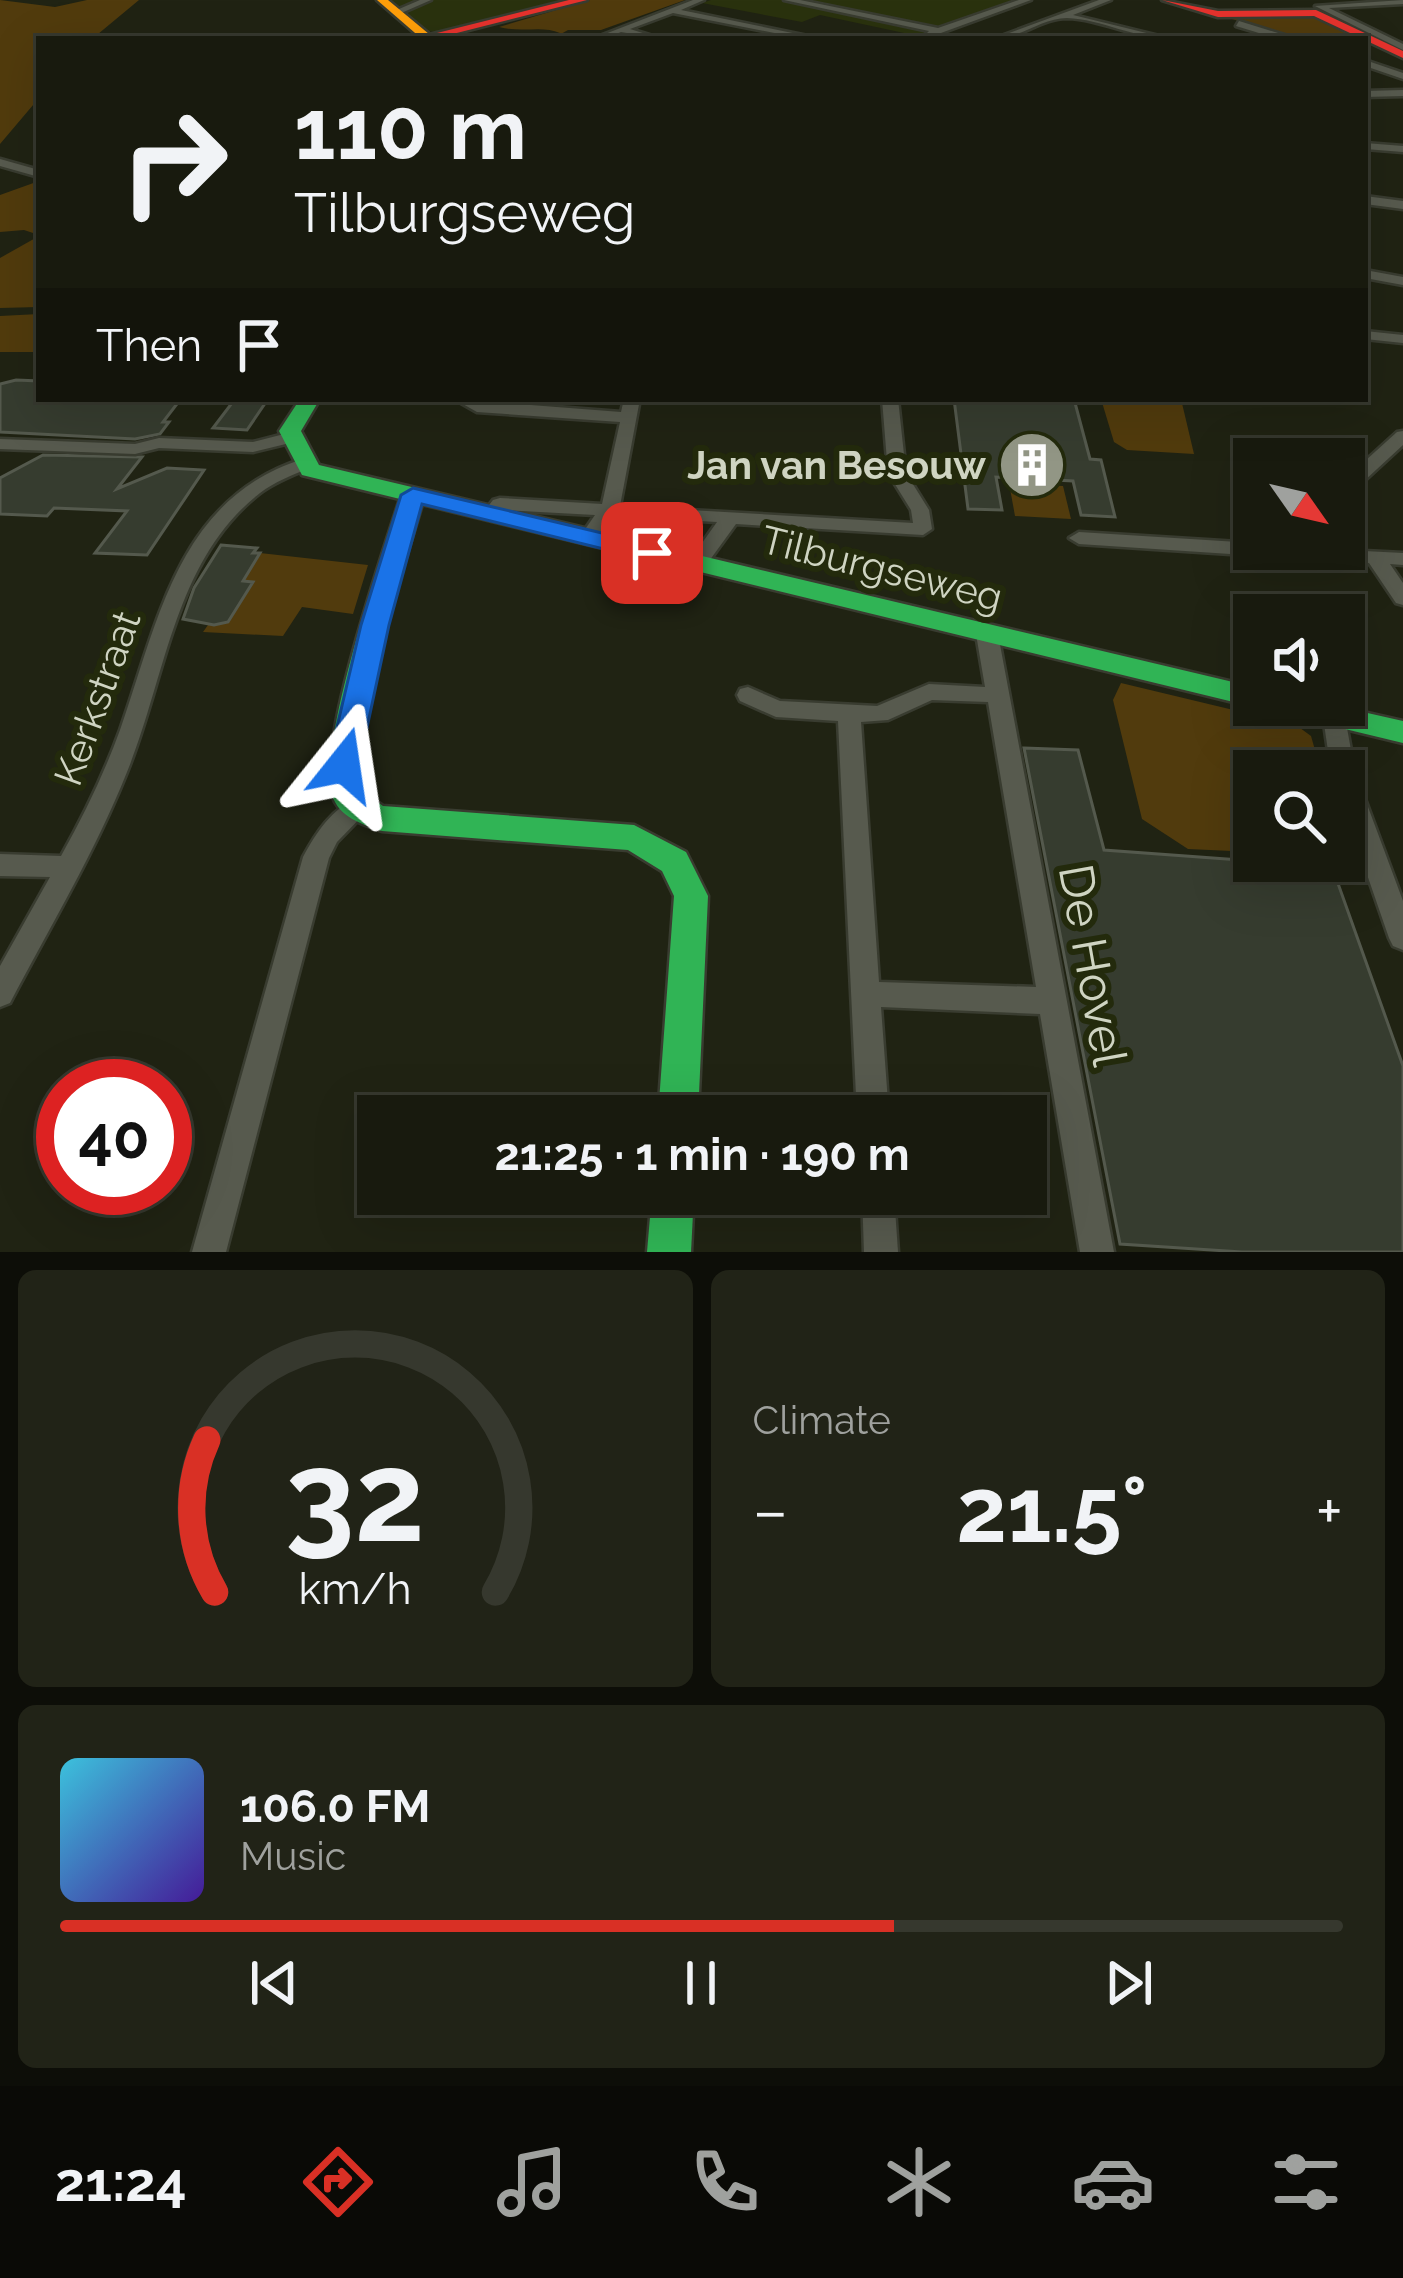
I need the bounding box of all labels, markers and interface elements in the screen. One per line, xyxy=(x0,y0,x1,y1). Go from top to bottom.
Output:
text: 110 m xyxy=(294,80,527,179)
icon: right xyxy=(96,84,252,240)
text: Tilburgseweg xyxy=(294,181,635,245)
icon: arrive xyxy=(226,312,292,378)
text: Then xyxy=(96,319,202,372)
building icon: Jan van Besouw xyxy=(997,430,1067,500)
north arrow xyxy=(1233,438,1365,570)
map controls xyxy=(1233,438,1365,882)
place label: Jan van Besouw xyxy=(687,442,986,488)
pin xyxy=(601,502,703,604)
street label: Tilburgseweg xyxy=(757,516,1007,620)
icon: arrive xyxy=(619,520,685,586)
button: sound xyxy=(1233,594,1365,726)
street label: Kerkstraat xyxy=(44,605,150,791)
position arrow xyxy=(281,702,407,828)
button: search xyxy=(1233,750,1365,882)
street label: De Hovel xyxy=(1048,860,1138,1071)
speed limit sign: 40 xyxy=(36,1059,192,1215)
text: 21:25 · 1 min · 190 m xyxy=(494,1128,910,1181)
text: Climate xyxy=(753,1397,891,1443)
text: 32 xyxy=(285,1424,425,1570)
text: 21.5° xyxy=(956,1457,1147,1563)
text: − xyxy=(753,1472,788,1549)
text: + xyxy=(1316,1472,1343,1549)
text: km/h xyxy=(299,1563,412,1613)
text: 106.0 FM xyxy=(240,1780,431,1833)
text: Music xyxy=(240,1833,346,1879)
icon: previous xyxy=(241,1950,307,2016)
icon: pause xyxy=(668,1950,734,2016)
icon: next xyxy=(1096,1950,1162,2016)
icon: directions xyxy=(296,2140,380,2224)
icon: music xyxy=(490,2140,574,2224)
icon: phone xyxy=(683,2140,767,2224)
icon: climate xyxy=(877,2140,961,2224)
icon: car xyxy=(1071,2140,1155,2224)
icon: filters xyxy=(1264,2140,1348,2224)
text: 21:24 xyxy=(55,2150,187,2214)

